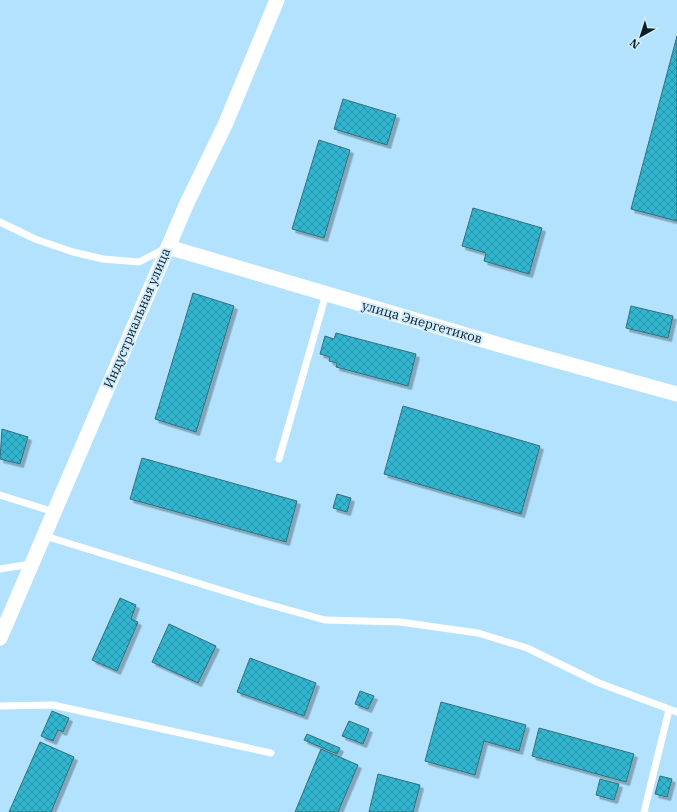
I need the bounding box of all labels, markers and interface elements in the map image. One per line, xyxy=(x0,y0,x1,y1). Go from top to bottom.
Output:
north arrow xyxy=(621,16,661,56)
text: N xyxy=(627,35,642,52)
street label: Индустриальная улица xyxy=(100,245,174,391)
street label: улица Энергетиков xyxy=(360,297,484,347)

